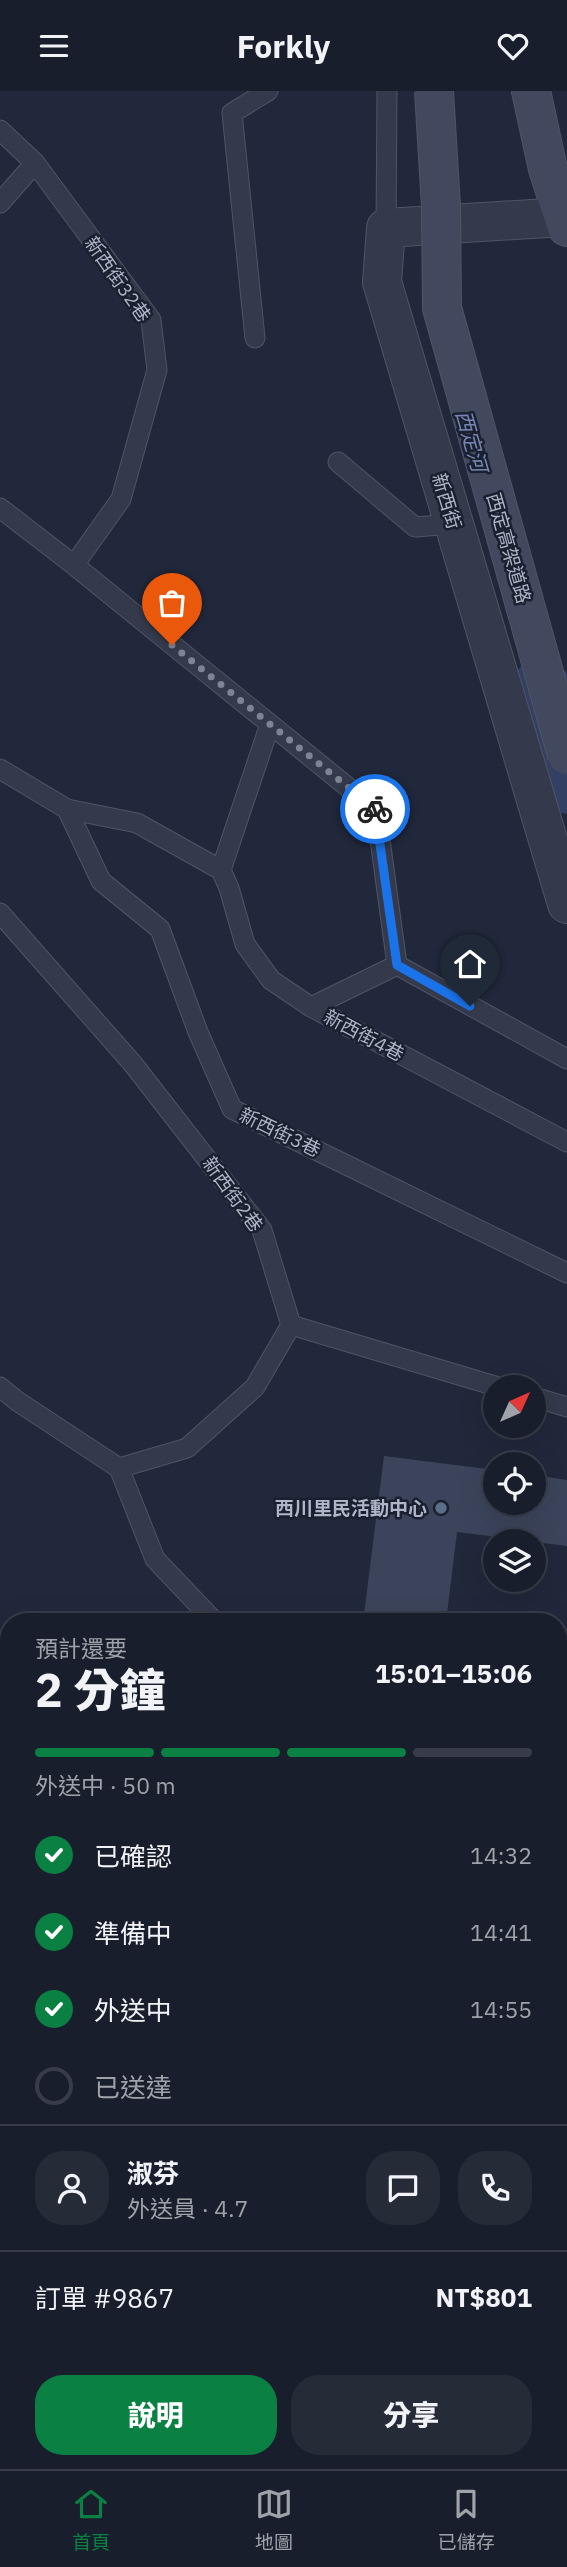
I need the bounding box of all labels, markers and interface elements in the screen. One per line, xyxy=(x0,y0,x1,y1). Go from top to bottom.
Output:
text: Forkly xyxy=(237,25,330,67)
icon: menu xyxy=(35,27,73,65)
icon: heart xyxy=(494,27,532,65)
street label: 新西街32巷 xyxy=(80,232,156,326)
water label: 西定河 xyxy=(450,407,495,479)
street label: 新西街 xyxy=(427,470,467,532)
street label: 西定高架道路 xyxy=(482,490,536,606)
pin xyxy=(142,573,202,645)
icon: bag xyxy=(153,584,191,622)
courier xyxy=(340,774,410,844)
icon: bike xyxy=(356,790,394,828)
pin xyxy=(440,934,500,1006)
icon: home xyxy=(451,945,489,983)
street label: 新西街4巷 xyxy=(320,1004,408,1066)
street label: 新西街3巷 xyxy=(235,1102,325,1162)
street label: 新西街2巷 xyxy=(198,1152,268,1236)
north arrow xyxy=(483,1375,546,1439)
map controls xyxy=(483,1375,546,1592)
button: locate xyxy=(483,1452,546,1515)
place label: 西川里民活動中心 xyxy=(275,1496,427,1520)
marker: 西川里民活動中心 xyxy=(433,1500,449,1516)
button: layers xyxy=(483,1529,546,1592)
text: 預計還要 xyxy=(35,1633,127,1663)
text: 15:01–15:06 xyxy=(375,1656,532,1690)
text: 2 分鐘 xyxy=(35,1660,165,1720)
text: 外送中 · 50 m xyxy=(35,1770,175,1800)
icon: check xyxy=(35,1836,73,1874)
text: 已確認 xyxy=(94,1839,172,1873)
text: 14:32 xyxy=(470,1840,532,1870)
icon: check xyxy=(35,1913,73,1951)
text: 準備中 xyxy=(94,1916,172,1950)
text: 14:41 xyxy=(470,1917,532,1947)
icon: check xyxy=(35,1990,73,2028)
text: 外送中 xyxy=(94,1993,172,2027)
text: 14:55 xyxy=(470,1994,532,2024)
text: 已送達 xyxy=(94,2070,172,2104)
button: person xyxy=(35,2151,109,2225)
button: chat xyxy=(366,2151,440,2225)
button: phone xyxy=(458,2151,532,2225)
text: 淑芬 xyxy=(127,2156,179,2190)
text: 外送員 · 4.7 xyxy=(127,2193,248,2223)
text: NT$801 xyxy=(436,2280,532,2314)
text: 訂單 #9867 xyxy=(35,2281,174,2315)
button: 說明 xyxy=(35,2375,277,2455)
button: 分享 xyxy=(291,2375,532,2455)
tab: 首頁 xyxy=(72,2485,110,2554)
tab: 地圖 xyxy=(255,2485,293,2554)
tab: 已儲存 xyxy=(438,2485,495,2554)

